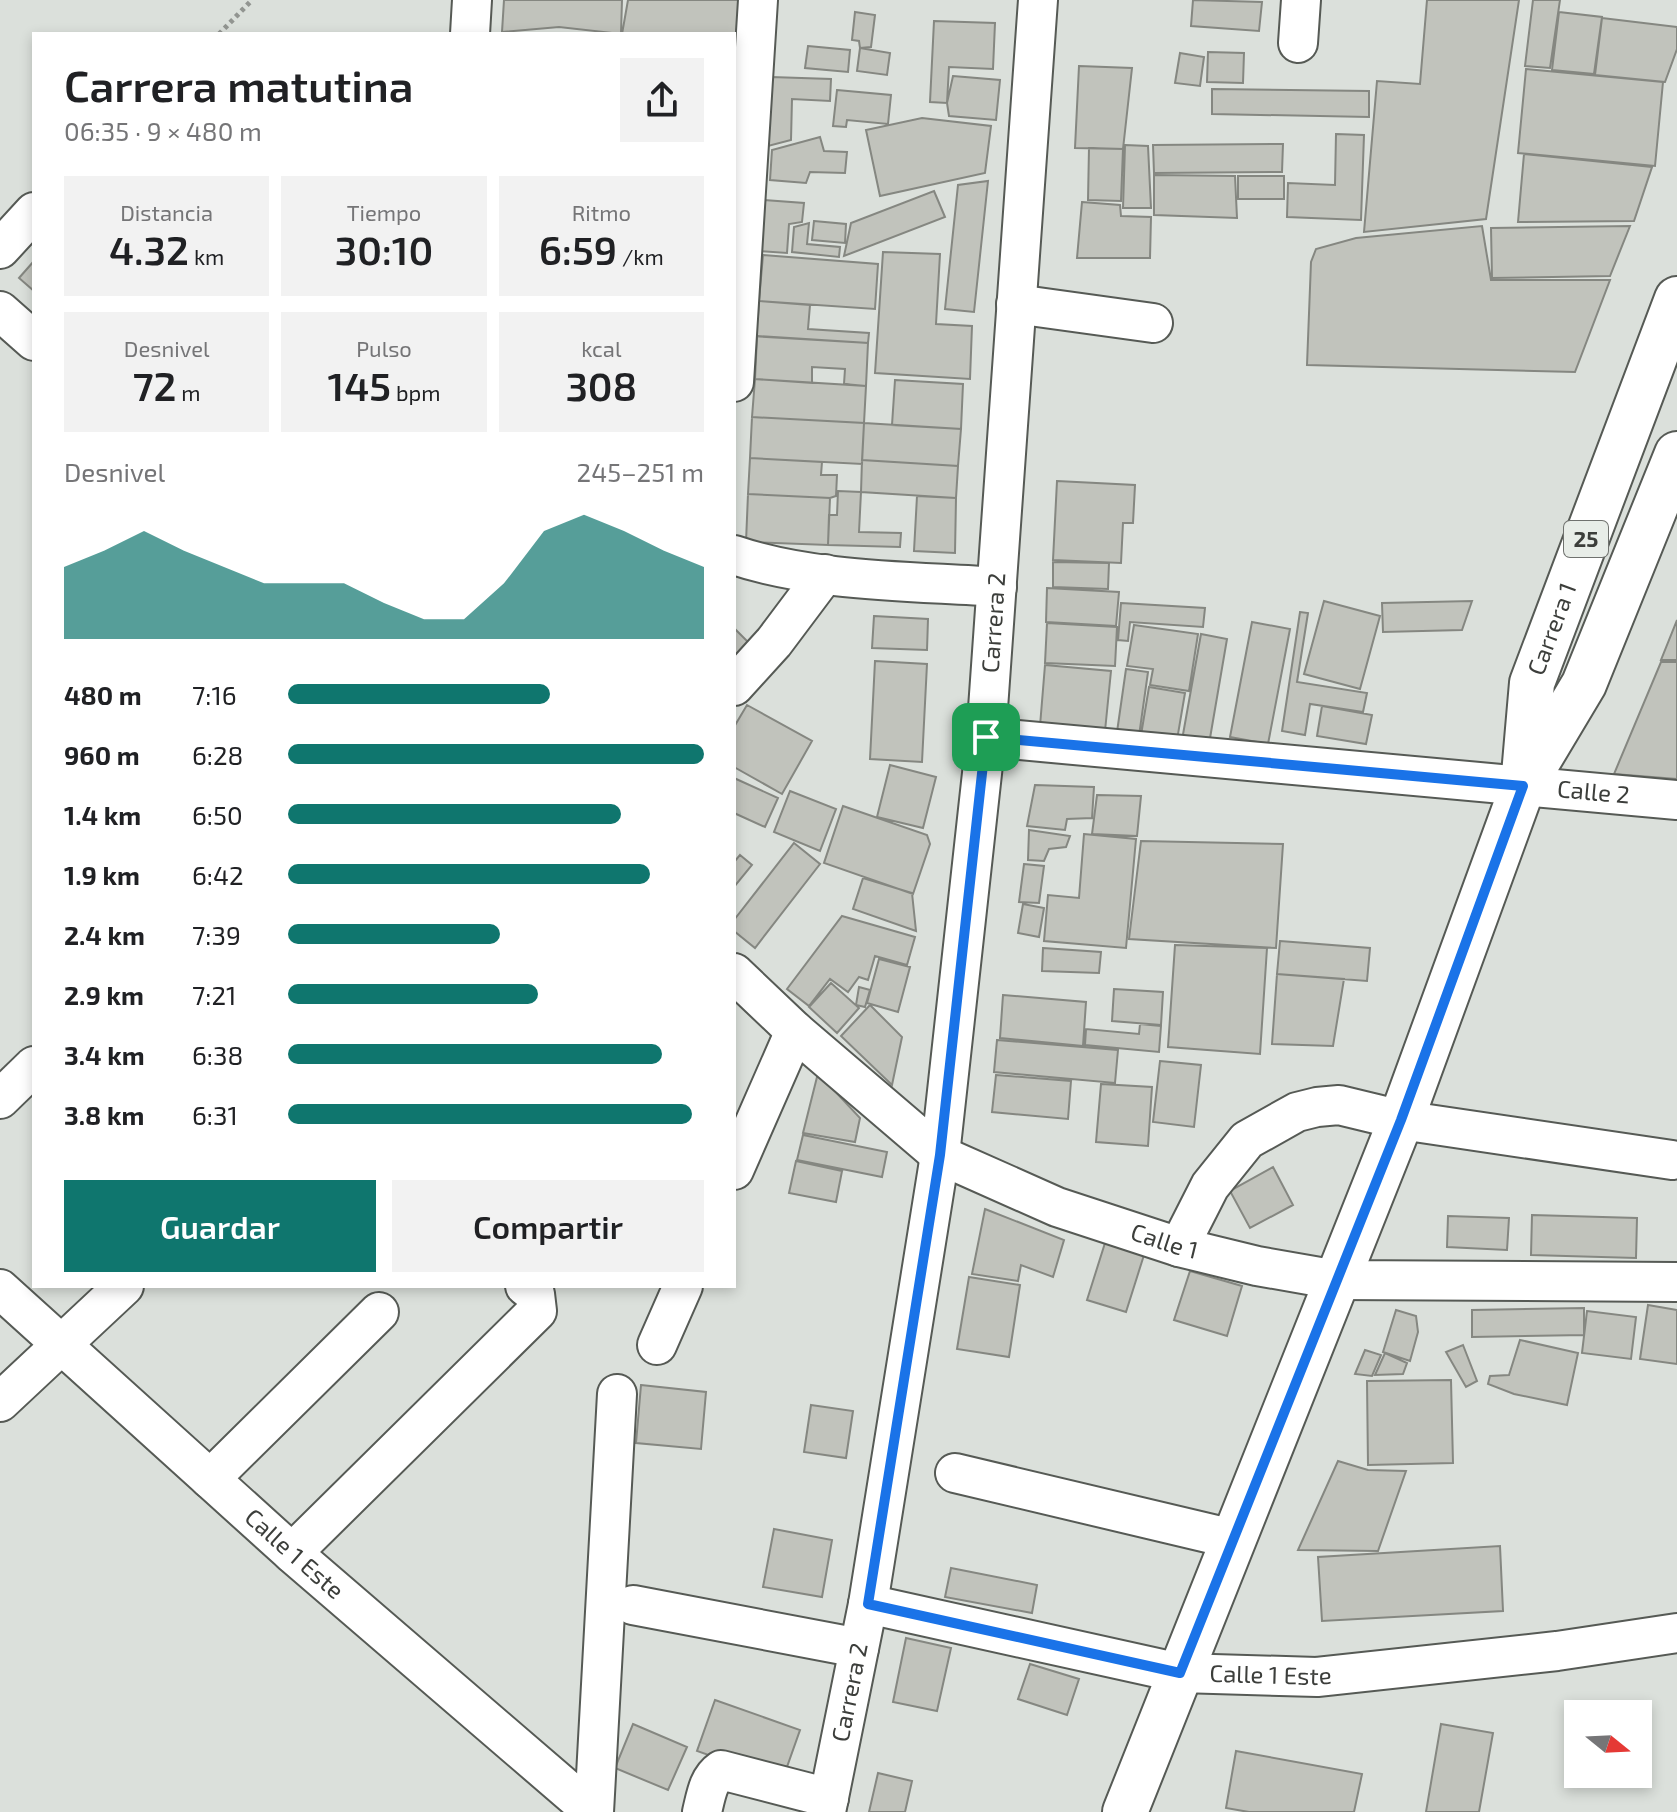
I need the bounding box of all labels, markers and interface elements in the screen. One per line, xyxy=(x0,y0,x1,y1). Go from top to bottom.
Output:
text: Carrera matutina xyxy=(64,58,414,111)
button: share xyxy=(620,58,704,142)
text: 06:35 · 9 × 480 m xyxy=(64,115,262,146)
text: Distancia xyxy=(120,199,213,225)
text: Tiempo xyxy=(347,199,421,225)
text: Ritmo xyxy=(572,199,631,225)
text: 4.32 xyxy=(109,225,189,273)
text: 30:10 xyxy=(335,225,433,273)
text: 6:59 xyxy=(539,225,617,273)
text: km xyxy=(189,243,224,269)
text: /km xyxy=(617,243,664,269)
text: Desnivel xyxy=(124,335,210,361)
text: Pulso xyxy=(356,335,412,361)
text: kcal xyxy=(581,335,621,361)
text: 72 xyxy=(133,361,176,409)
text: 145 xyxy=(327,361,391,409)
text: 308 xyxy=(565,361,637,409)
text: m xyxy=(176,379,201,405)
text: bpm xyxy=(391,379,441,405)
text: Desnivel xyxy=(64,456,165,487)
text: 245–251 m xyxy=(577,456,704,487)
road number: 25 xyxy=(1564,521,1608,557)
street label: Carrera 2 xyxy=(975,572,1011,674)
street label: Carrera 1 xyxy=(1520,578,1582,679)
text: 480 m xyxy=(64,679,142,710)
text: 7:16 xyxy=(192,679,237,710)
pin xyxy=(952,703,1020,771)
icon: arrive xyxy=(964,715,1008,759)
text: 960 m xyxy=(64,739,140,770)
text: 6:28 xyxy=(192,739,243,770)
street label: Calle 2 xyxy=(1556,773,1631,809)
text: 1.4 km xyxy=(64,799,141,830)
text: 6:50 xyxy=(192,799,243,830)
text: 1.9 km xyxy=(64,859,140,890)
text: 6:42 xyxy=(192,859,244,890)
text: 2.4 km xyxy=(64,919,145,950)
text: 7:39 xyxy=(192,919,241,950)
text: 2.9 km xyxy=(64,979,144,1010)
text: 7:21 xyxy=(192,979,236,1010)
text: 3.4 km xyxy=(64,1039,145,1070)
text: 6:38 xyxy=(192,1039,243,1070)
text: 3.8 km xyxy=(64,1099,144,1130)
text: 6:31 xyxy=(192,1099,238,1130)
button: Guardar xyxy=(64,1180,376,1272)
button: Compartir xyxy=(392,1180,704,1272)
street label: Calle 1 xyxy=(1128,1216,1201,1264)
street label: Calle 1 Este xyxy=(240,1502,350,1604)
street label: Carrera 2 xyxy=(825,1640,873,1744)
street label: Calle 1 Este xyxy=(1209,1658,1333,1690)
north arrow xyxy=(1564,1700,1652,1788)
map controls xyxy=(1564,1700,1652,1788)

